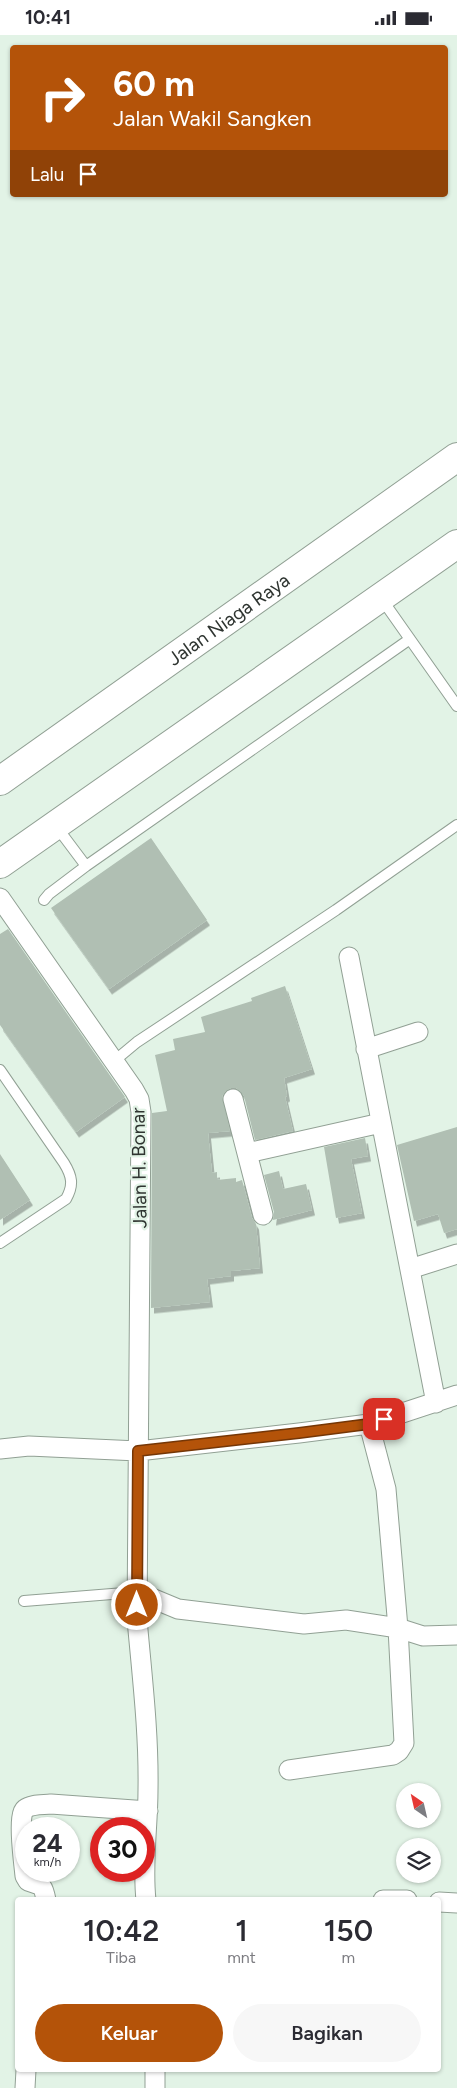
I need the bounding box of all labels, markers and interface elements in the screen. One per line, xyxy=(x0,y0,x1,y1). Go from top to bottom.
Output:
text: 10:41 xyxy=(25,6,71,29)
text: 60 m xyxy=(113,63,195,105)
icon: right xyxy=(30,65,95,130)
text: Jalan Wakil Sangken xyxy=(113,105,311,132)
icon: arrive xyxy=(74,160,102,188)
text: Lalu xyxy=(30,163,64,186)
street label: Jalan Niaga Raya xyxy=(163,568,294,670)
street label: Jalan H. Bonar xyxy=(126,1107,152,1229)
pin xyxy=(363,1398,405,1440)
icon: arrive xyxy=(370,1405,398,1433)
position arrow xyxy=(110,1578,162,1630)
north arrow xyxy=(396,1783,441,1827)
map controls xyxy=(396,1783,441,1883)
speed limit sign: 30 xyxy=(90,1817,155,1882)
text: 24 xyxy=(32,1828,63,1858)
button: layers xyxy=(396,1838,441,1883)
text: km/h xyxy=(34,1855,61,1869)
text: 10:42 xyxy=(83,1912,159,1949)
text: 1 xyxy=(235,1912,248,1949)
text: 150 xyxy=(324,1912,373,1949)
text: Tiba xyxy=(106,1948,136,1967)
text: mnt xyxy=(227,1948,256,1967)
text: m xyxy=(342,1948,355,1967)
button: Keluar xyxy=(35,2004,223,2062)
button: Bagikan xyxy=(233,2004,421,2062)

